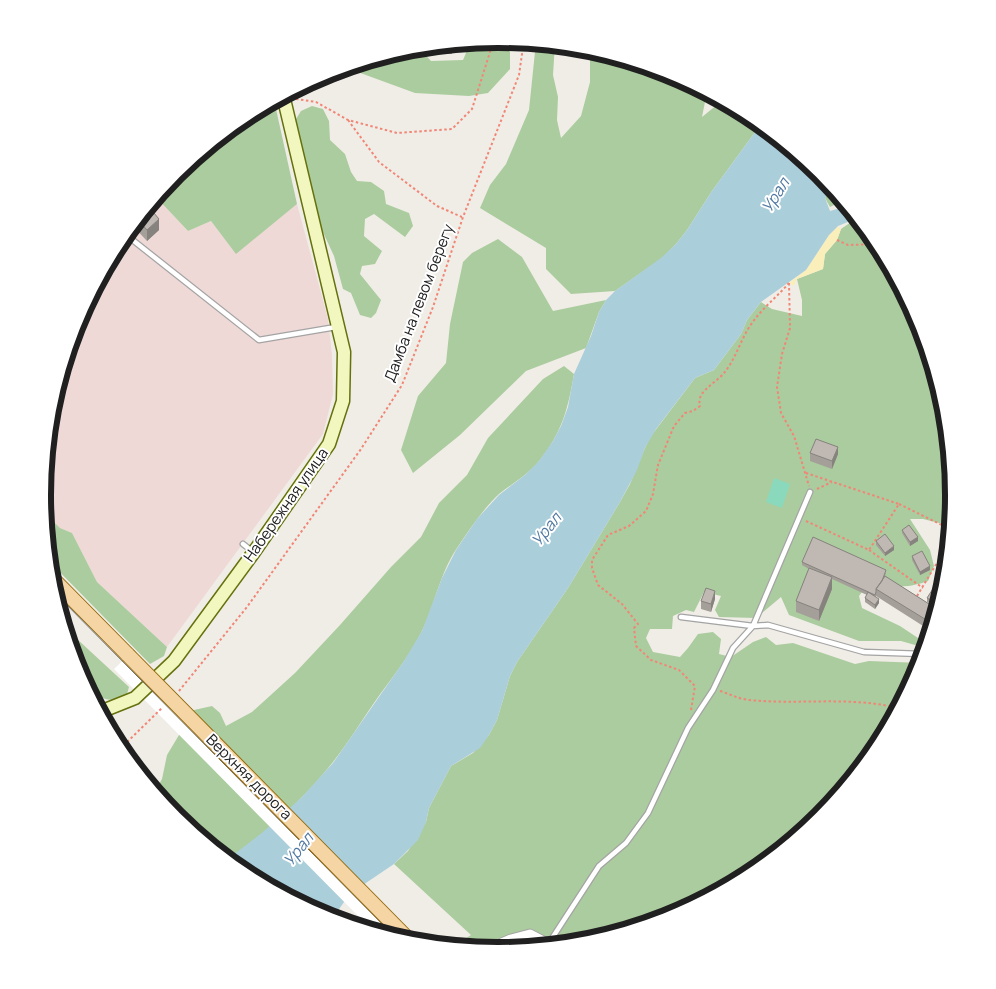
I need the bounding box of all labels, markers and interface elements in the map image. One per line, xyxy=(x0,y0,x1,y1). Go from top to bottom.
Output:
water label: Урал xyxy=(756,172,795,216)
street label: Дамба на левом берегу xyxy=(379,221,458,385)
street label: Набережная улица xyxy=(238,443,333,566)
water label: Урал xyxy=(526,506,567,550)
street label: Верхняя дорога xyxy=(202,729,297,824)
water label: Урал xyxy=(278,826,319,870)

